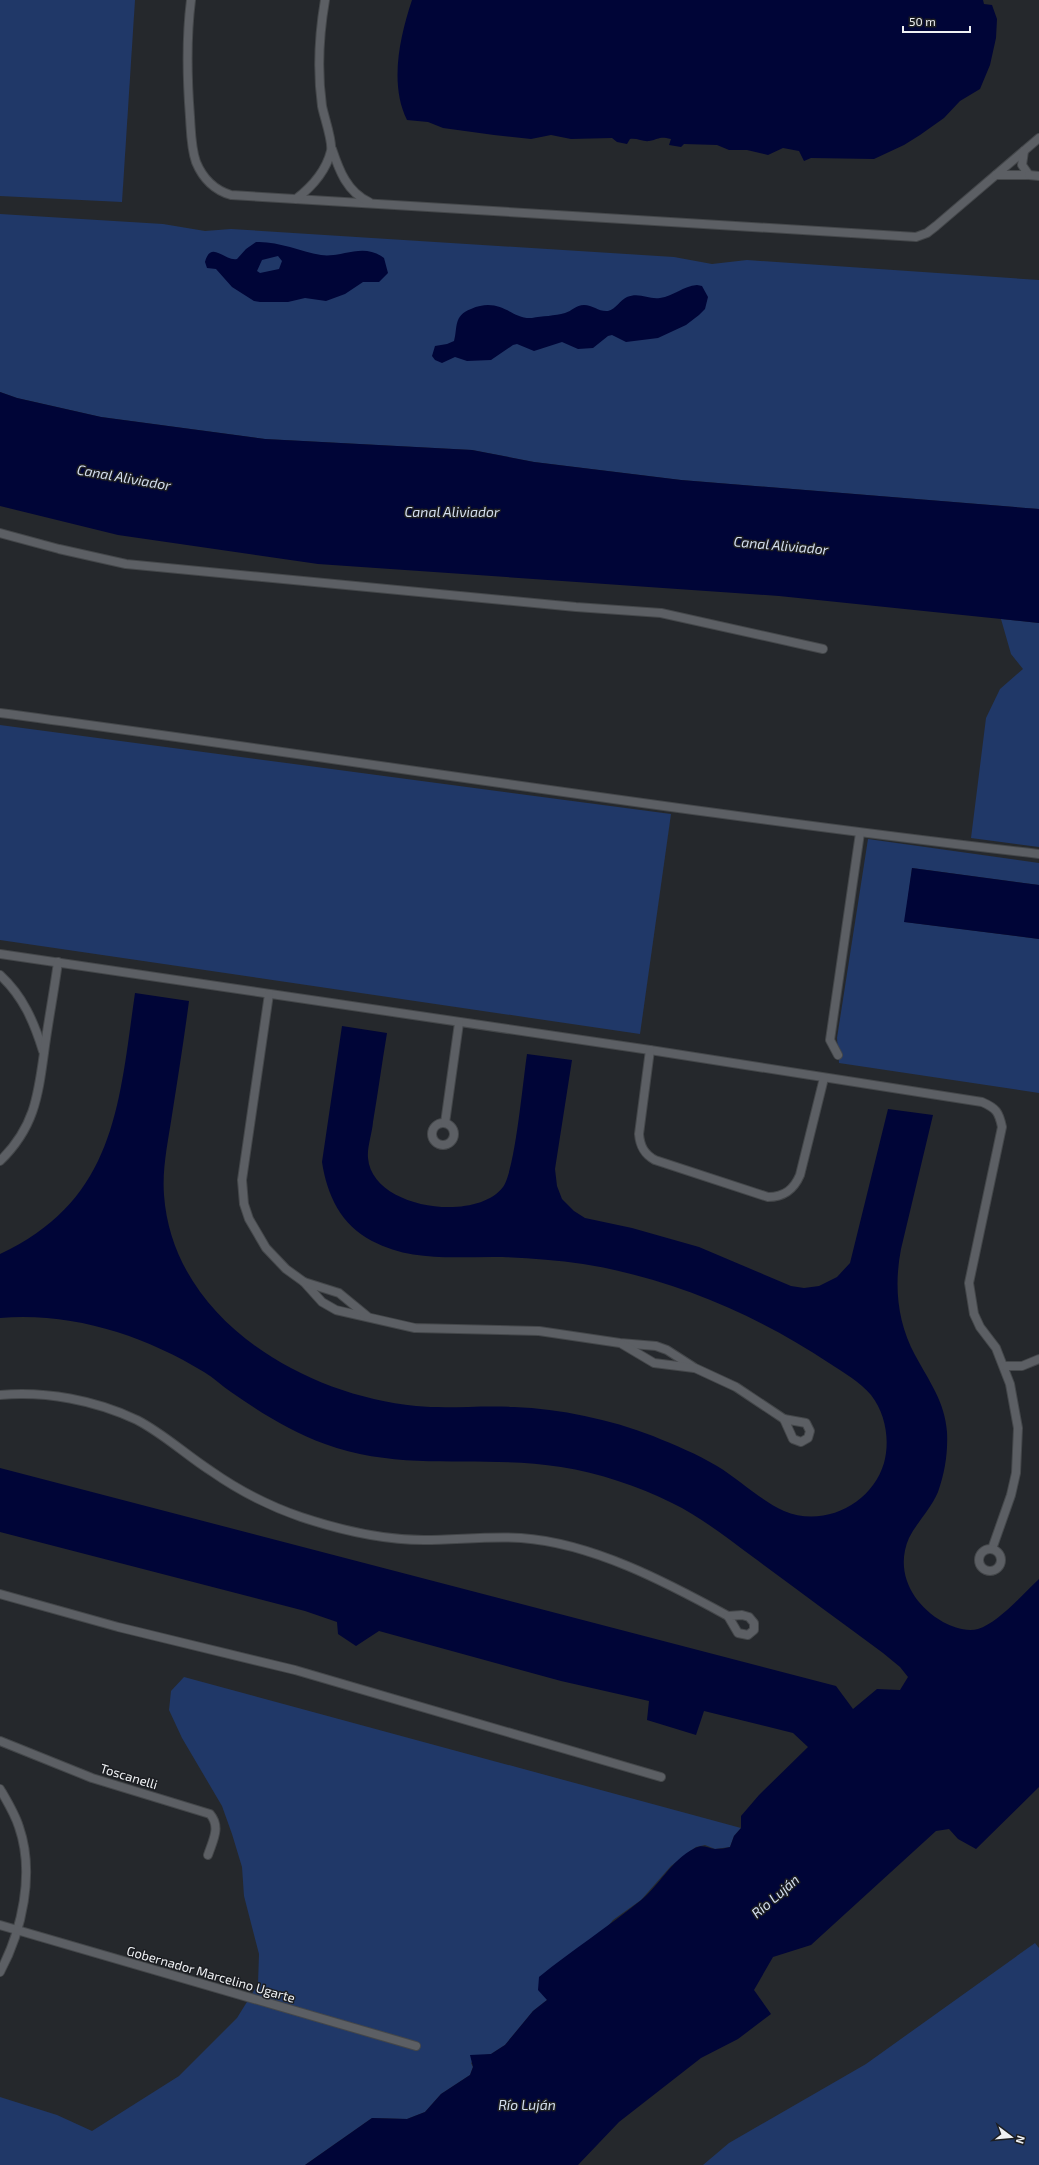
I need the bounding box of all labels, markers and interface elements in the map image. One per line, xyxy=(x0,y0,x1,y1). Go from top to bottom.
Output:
scale bar xyxy=(903,8,970,34)
text: 50 m xyxy=(909,14,936,28)
water label: Canal Aliviador xyxy=(76,460,173,494)
water label: Canal Aliviador xyxy=(404,503,500,520)
water label: Canal Aliviador xyxy=(733,532,830,558)
street label: Toscanelli xyxy=(98,1760,160,1792)
water label: Río Luján xyxy=(748,1871,802,1921)
street label: Gobernador Marcelino Ugarte xyxy=(125,1942,297,2006)
water label: Río Luján xyxy=(498,2096,556,2113)
north arrow xyxy=(991,2117,1031,2157)
text: N xyxy=(1014,2134,1028,2146)

